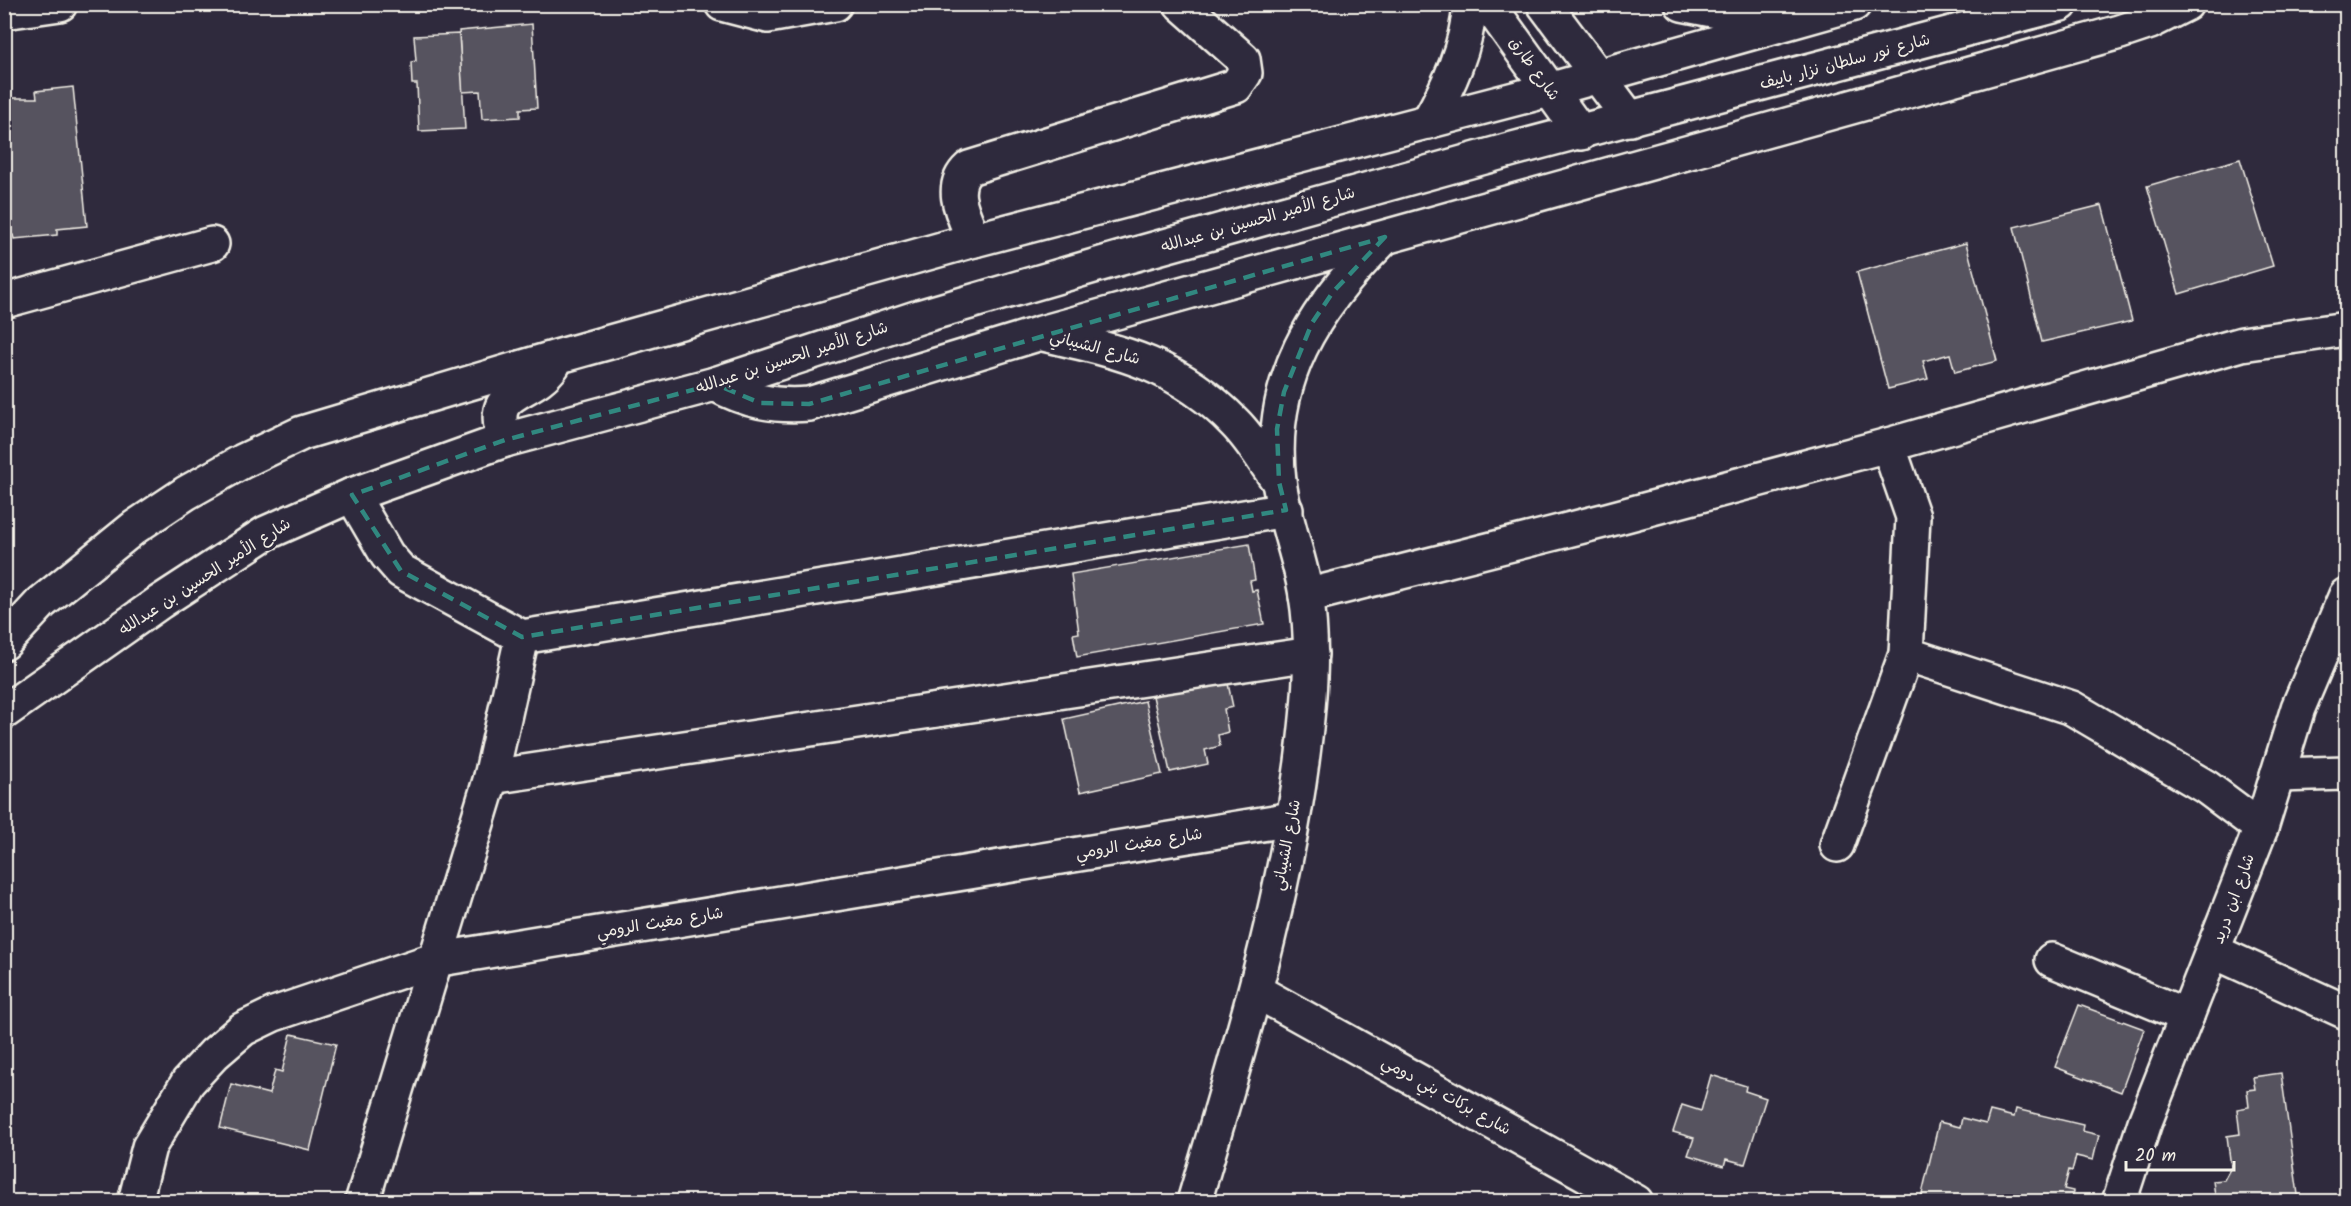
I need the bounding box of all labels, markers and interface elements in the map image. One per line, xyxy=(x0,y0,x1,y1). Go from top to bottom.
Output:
street label: شارع نور سلطان نزار باييف xyxy=(1757,27,1933,97)
street label: شارع طارق xyxy=(1502,32,1566,106)
street label: شارع الأمير الحسين بن عبدالله xyxy=(1158,180,1358,260)
street label: شارع الأمير الحسين بن عبدالله xyxy=(693,315,891,401)
street label: شارع الشيباني xyxy=(1047,324,1143,373)
street label: شارع الأمير الحسين بن عبدالله xyxy=(114,512,296,642)
street label: شارع الشيباني xyxy=(1266,797,1309,893)
street label: شارع مغيث الرومي xyxy=(1074,822,1204,867)
street label: شارع ابن دريد xyxy=(2206,850,2262,948)
street label: شارع مغيث الرومي xyxy=(595,901,725,946)
street label: شارع بركات بني دومي xyxy=(1376,1050,1515,1143)
scale bar xyxy=(2126,1134,2234,1172)
text: 20 m xyxy=(2135,1142,2176,1171)

